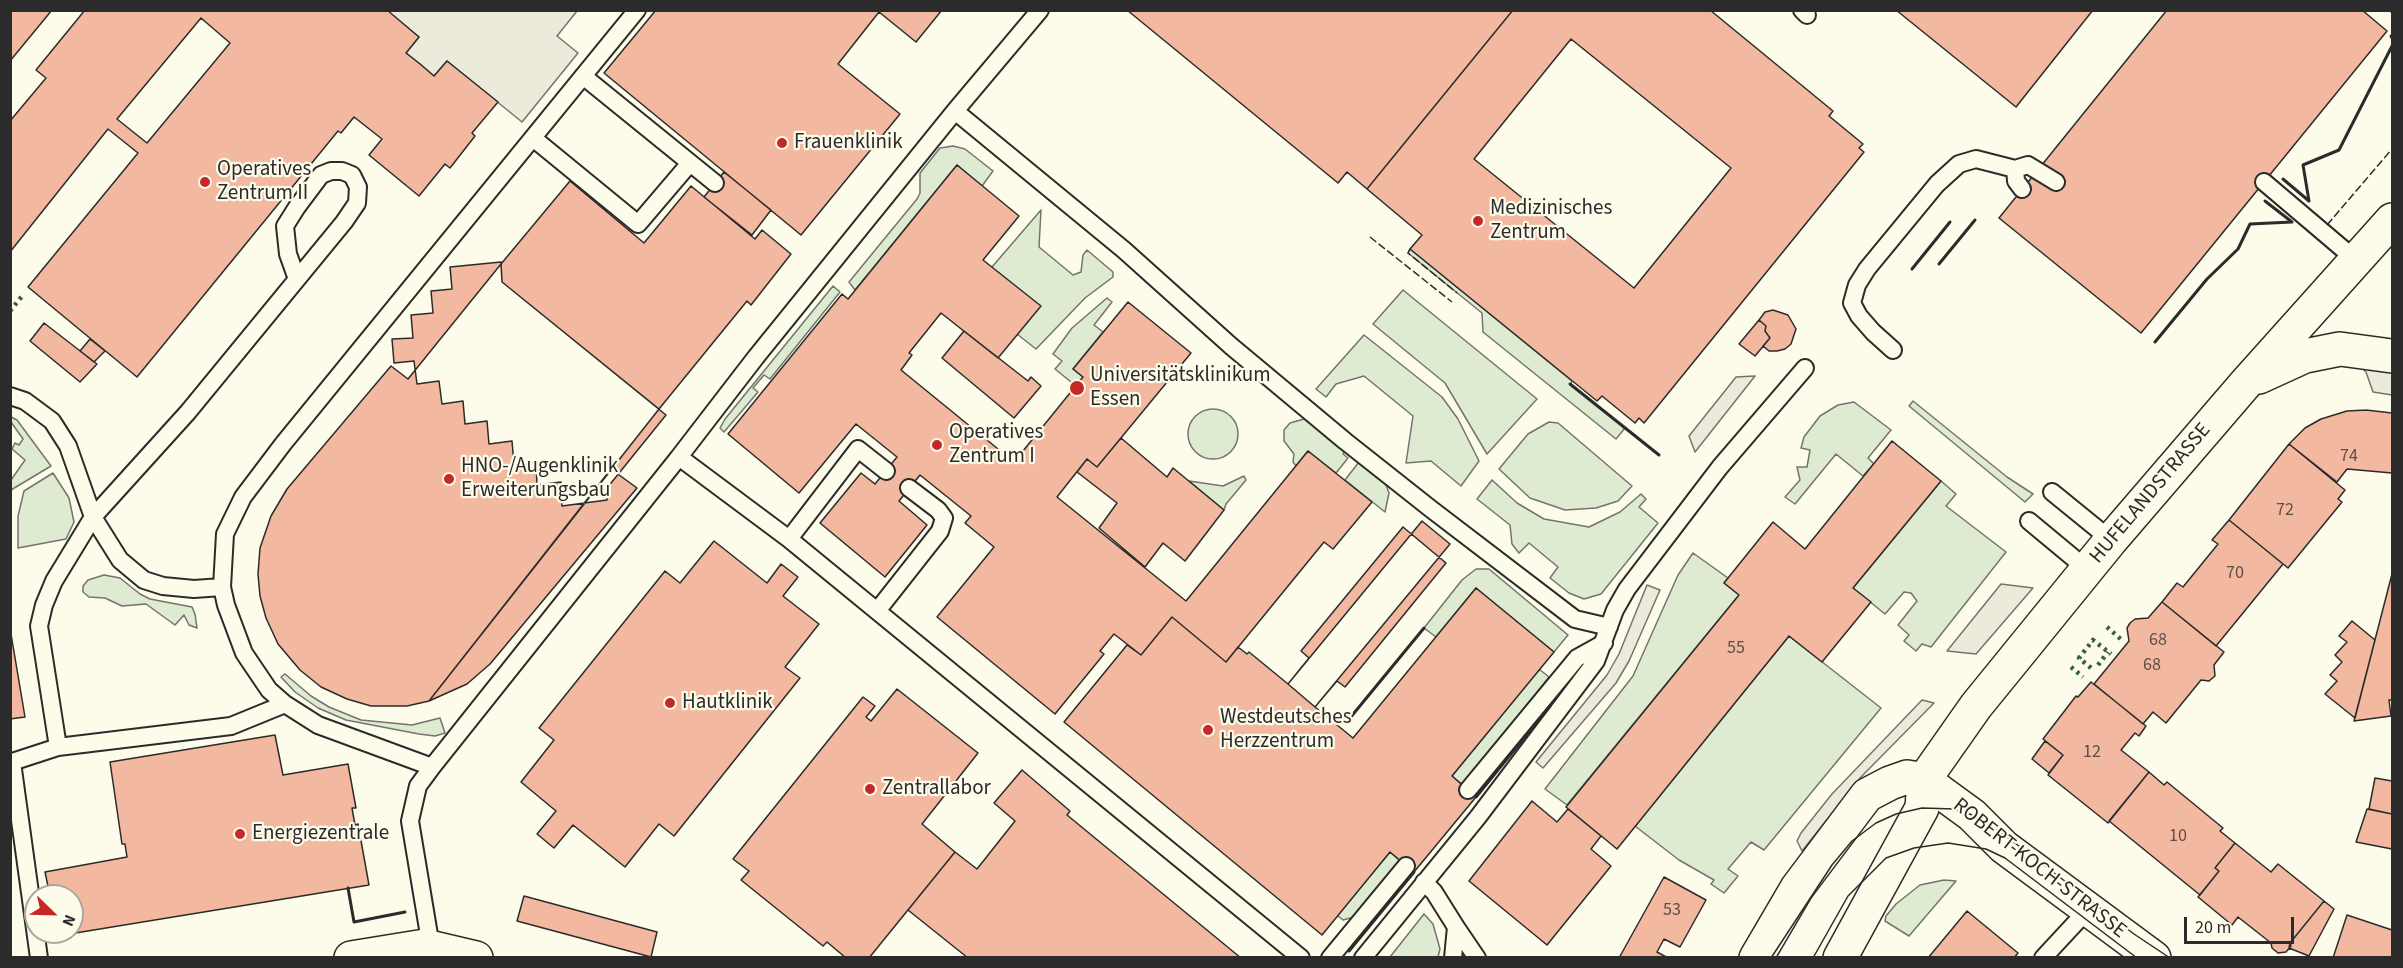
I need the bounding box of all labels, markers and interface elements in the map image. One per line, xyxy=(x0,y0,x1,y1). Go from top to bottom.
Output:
place label: Frauenklinik xyxy=(794,130,903,156)
marker: Frauenklinik xyxy=(775,136,789,150)
place label: Operatives Zentrum II xyxy=(217,157,311,207)
marker: Operatives Zentrum II xyxy=(198,175,212,189)
place label: Medizinisches Zentrum xyxy=(1490,196,1612,246)
marker: Medizinisches Zentrum xyxy=(1471,214,1485,228)
place label: Universitätsklinikum Essen xyxy=(1090,363,1271,413)
marker: Universitätsklinikum Essen xyxy=(1068,379,1086,397)
street label: HUFELANDSTRASSE xyxy=(2085,419,2217,569)
place label: Operatives Zentrum I xyxy=(949,420,1043,470)
marker: Operatives Zentrum I xyxy=(930,438,944,452)
house number: 74 xyxy=(2340,446,2358,468)
place label: HNO-/Augenklinik Erweiterungsbau xyxy=(461,454,618,504)
marker: HNO-/Augenklinik Erweiterungsbau xyxy=(442,472,456,486)
house number: 72 xyxy=(2276,500,2294,522)
house number: 70 xyxy=(2226,563,2244,585)
house number: 68 xyxy=(2149,630,2167,652)
house number: 55 xyxy=(1727,638,1745,660)
house number: 68 xyxy=(2143,655,2161,677)
place label: Hautklinik xyxy=(682,690,773,716)
marker: Hautklinik xyxy=(663,696,677,710)
place label: Westdeutsches Herzzentrum xyxy=(1220,705,1352,755)
marker: Westdeutsches Herzzentrum xyxy=(1201,723,1215,737)
house number: 12 xyxy=(2083,742,2101,764)
place label: Zentrallabor xyxy=(882,776,991,802)
marker: Zentrallabor xyxy=(863,782,877,796)
street label: ROBERT-KOCH-STRASSE xyxy=(1947,793,2131,945)
place label: Energiezentrale xyxy=(252,821,389,847)
house number: 10 xyxy=(2169,826,2187,848)
marker: Energiezentrale xyxy=(233,827,247,841)
north arrow xyxy=(24,884,84,944)
house number: 53 xyxy=(1663,900,1681,922)
scale bar xyxy=(2187,905,2296,943)
text: N xyxy=(57,911,81,929)
text: 20 m xyxy=(2195,915,2231,940)

